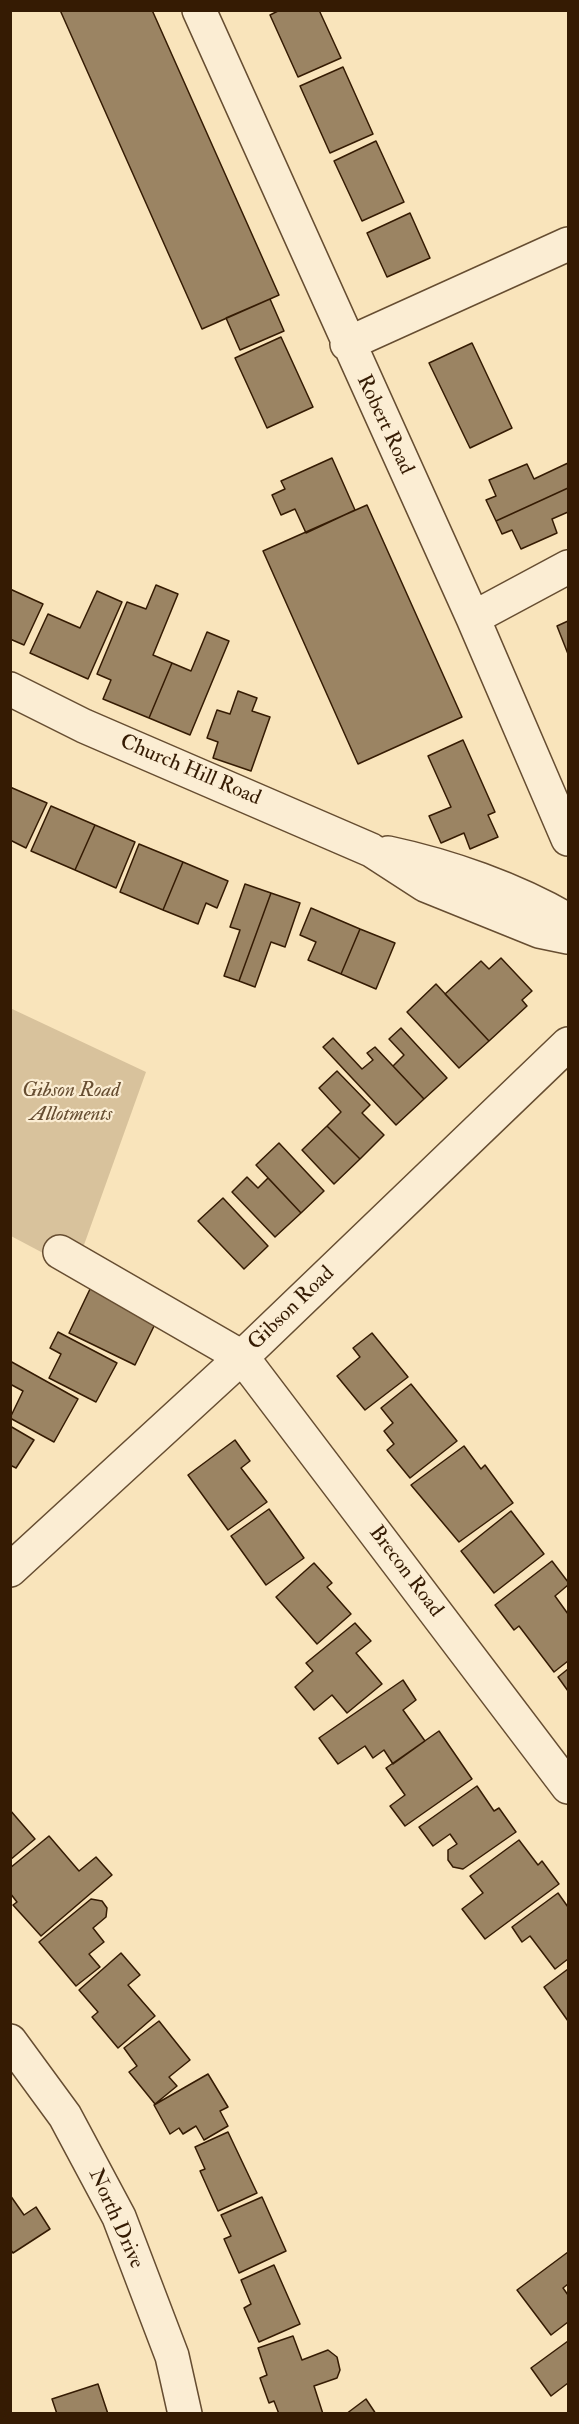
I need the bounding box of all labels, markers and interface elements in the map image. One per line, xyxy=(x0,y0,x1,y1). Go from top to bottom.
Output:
street label: Robert Road xyxy=(350,371,418,479)
street label: Church Hill Road xyxy=(116,730,264,812)
park label: Gibson Road Allotments xyxy=(22,1078,120,1128)
street label: Gibson Road xyxy=(244,1262,340,1356)
street label: Brecon Road xyxy=(362,1521,448,1623)
street label: North Drive xyxy=(82,2165,148,2273)

